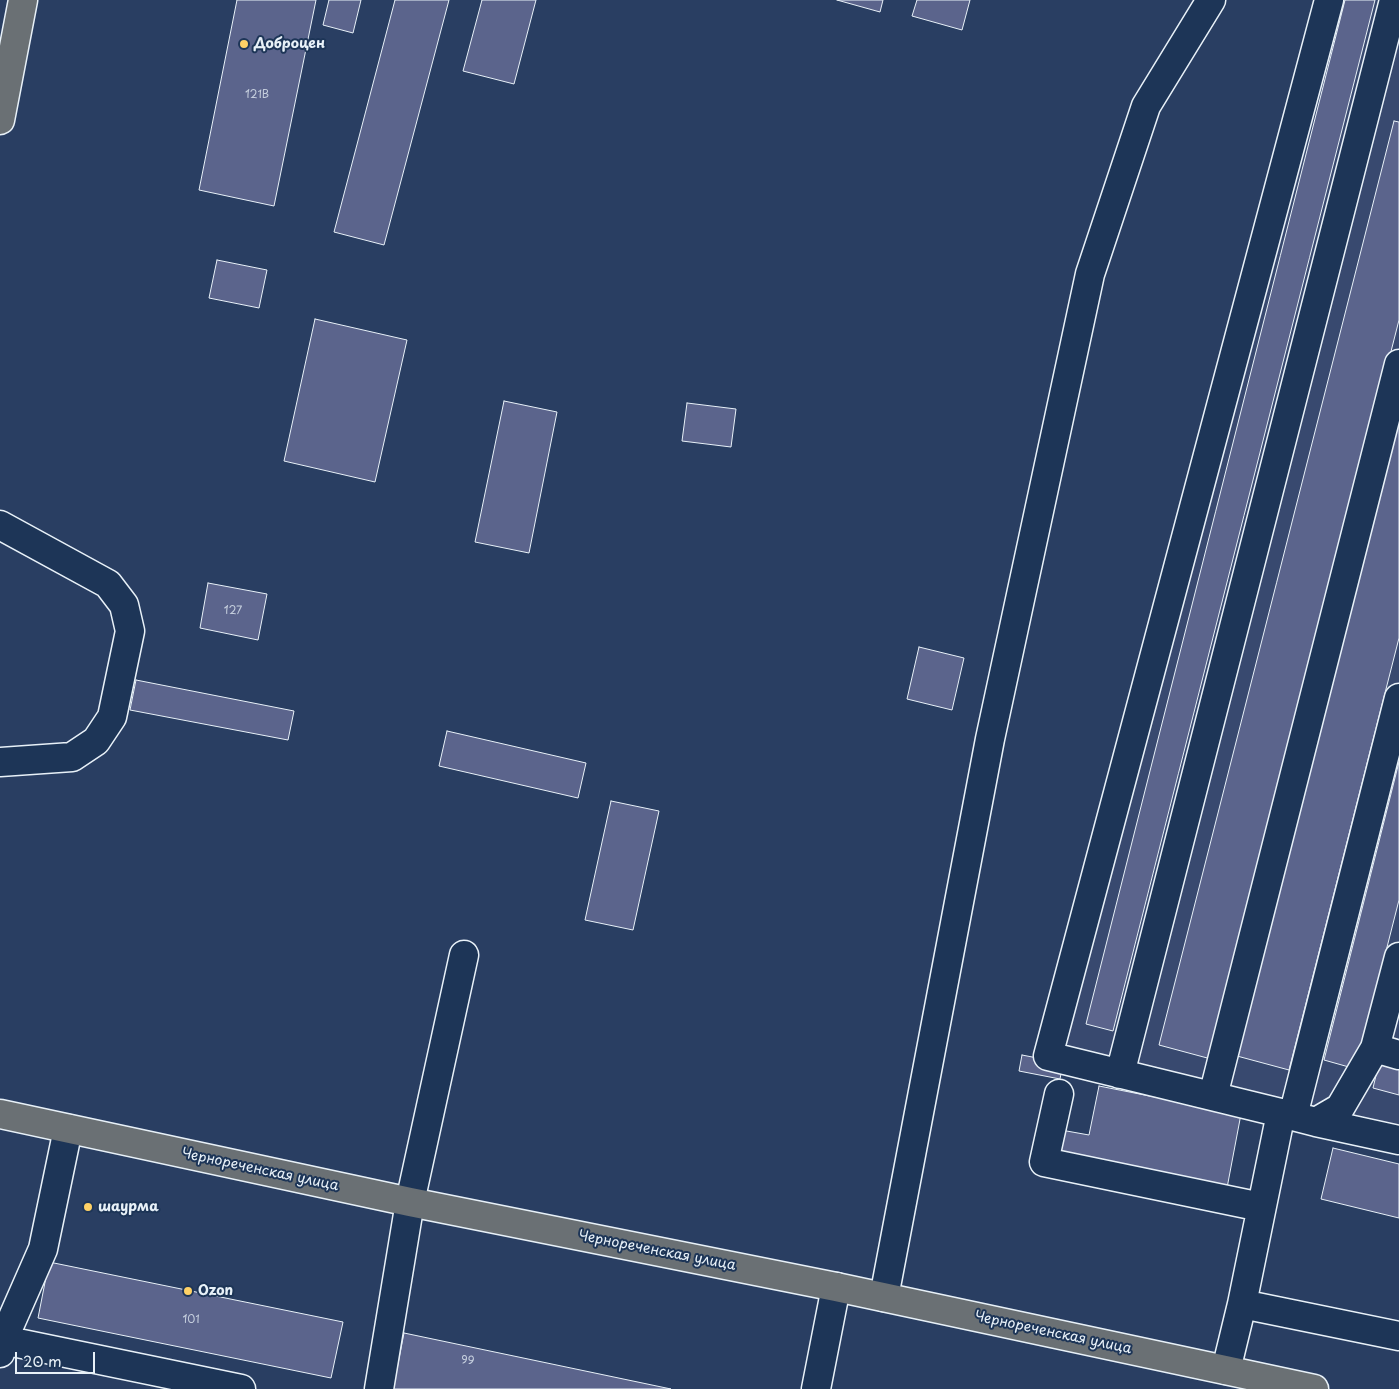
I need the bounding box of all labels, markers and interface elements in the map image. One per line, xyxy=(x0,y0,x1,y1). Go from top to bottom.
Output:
place label: Доброцен xyxy=(254,36,325,52)
marker: Доброцен xyxy=(238,38,250,50)
house number: 121В xyxy=(245,88,269,102)
house number: 127 xyxy=(224,604,242,618)
street label: Чернореченская улица xyxy=(180,1145,340,1195)
place label: шаурма xyxy=(98,1199,159,1215)
marker: шаурма xyxy=(82,1201,94,1213)
street label: Чернореченская улица xyxy=(577,1227,737,1275)
place label: Ozon xyxy=(198,1283,233,1299)
marker: Ozon xyxy=(182,1285,194,1297)
street label: Чернореченская улица xyxy=(973,1308,1133,1358)
house number: 101 xyxy=(182,1313,200,1327)
scale bar xyxy=(18,1342,98,1374)
text: 20 m xyxy=(23,1349,62,1372)
house number: 99 xyxy=(461,1354,475,1368)

